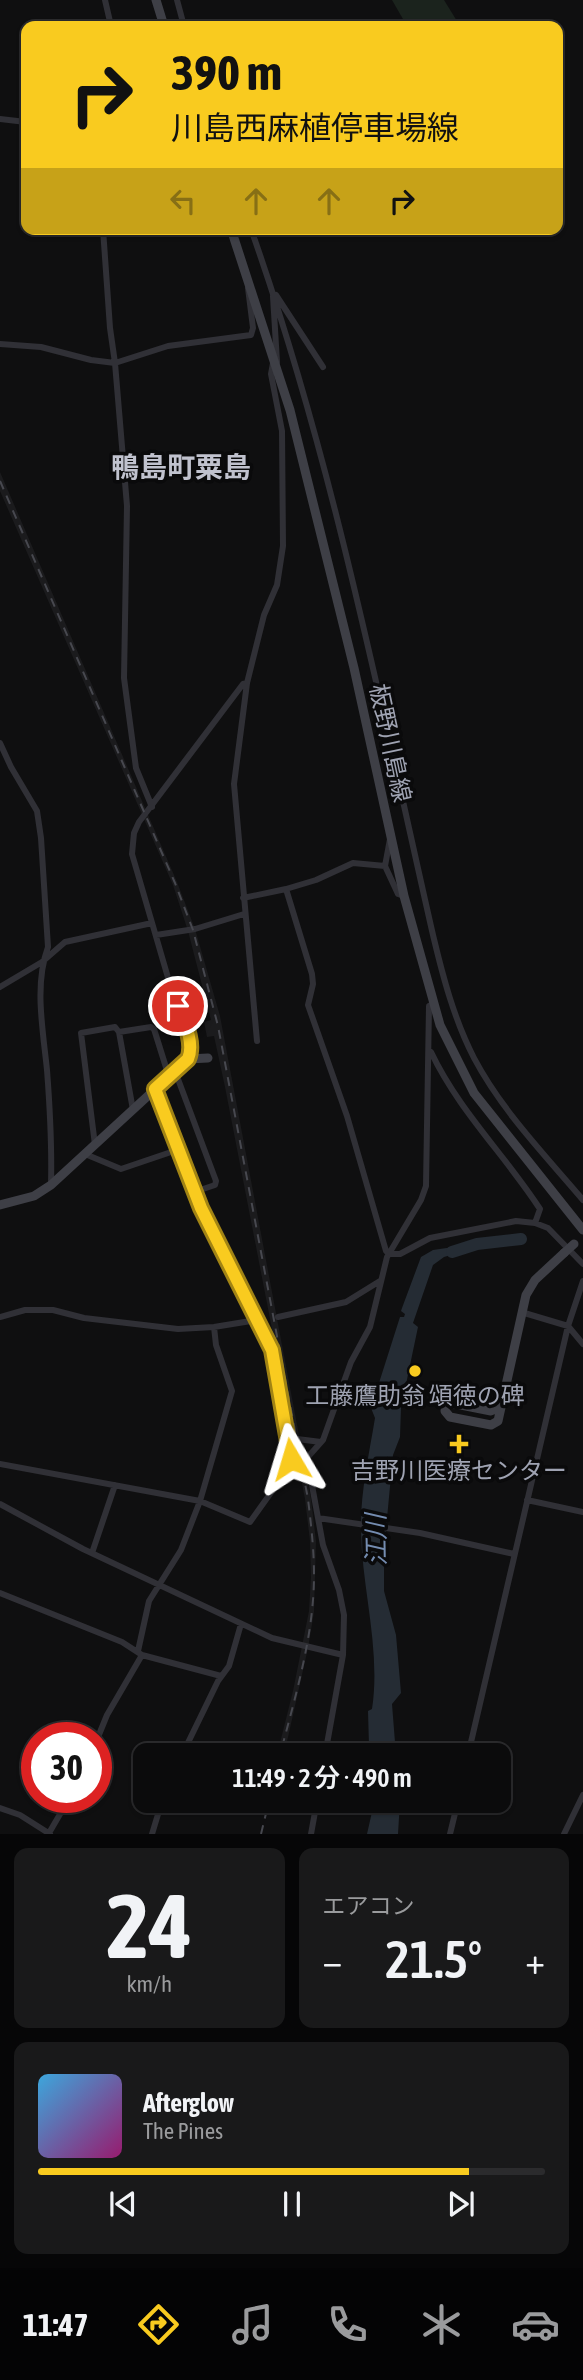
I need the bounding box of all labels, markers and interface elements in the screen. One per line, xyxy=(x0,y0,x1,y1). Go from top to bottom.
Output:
text: 390 m xyxy=(171,44,282,100)
icon: right xyxy=(56,49,147,140)
text: 川島西麻植停車場線 xyxy=(171,109,459,146)
icon: left xyxy=(164,182,202,220)
icon: ahead xyxy=(237,182,275,220)
icon: ahead xyxy=(310,182,348,220)
icon: right xyxy=(383,182,421,220)
district label: 鴨島町粟島 xyxy=(111,451,251,483)
street label: 板野川島線 xyxy=(365,681,416,804)
pin xyxy=(148,976,208,1036)
icon: arrive xyxy=(159,987,197,1025)
marker: 工藤鷹助翁 頌徳の碑 xyxy=(407,1363,423,1379)
place label: 工藤鷹助翁 頌徳の碑 xyxy=(305,1382,525,1409)
position arrow xyxy=(254,1422,328,1496)
marker: 吉野川医療センター xyxy=(449,1434,469,1454)
place label: 吉野川医療センター xyxy=(351,1457,567,1484)
water label: 江川 xyxy=(360,1511,391,1566)
speed limit sign: 30 xyxy=(21,1722,112,1813)
text: 11:49 · 2 分 · 490 m xyxy=(232,1763,412,1793)
text: 24 xyxy=(106,1873,192,1977)
text: エアコン xyxy=(323,1893,415,1919)
text: 21.5° xyxy=(385,1929,482,1989)
text: − xyxy=(323,1939,342,1982)
text: + xyxy=(525,1939,545,1982)
text: km/h xyxy=(126,1971,172,1997)
text: Afterglow xyxy=(143,2088,234,2118)
text: The Pines xyxy=(143,2118,223,2144)
icon: previous xyxy=(104,2185,142,2223)
icon: pause xyxy=(273,2185,311,2223)
icon: next xyxy=(442,2185,480,2223)
icon: directions xyxy=(134,2300,183,2349)
icon: music xyxy=(228,2300,277,2349)
icon: phone xyxy=(323,2300,372,2349)
icon: climate xyxy=(417,2300,466,2349)
icon: car xyxy=(511,2300,560,2349)
text: 11:47 xyxy=(23,2306,89,2343)

